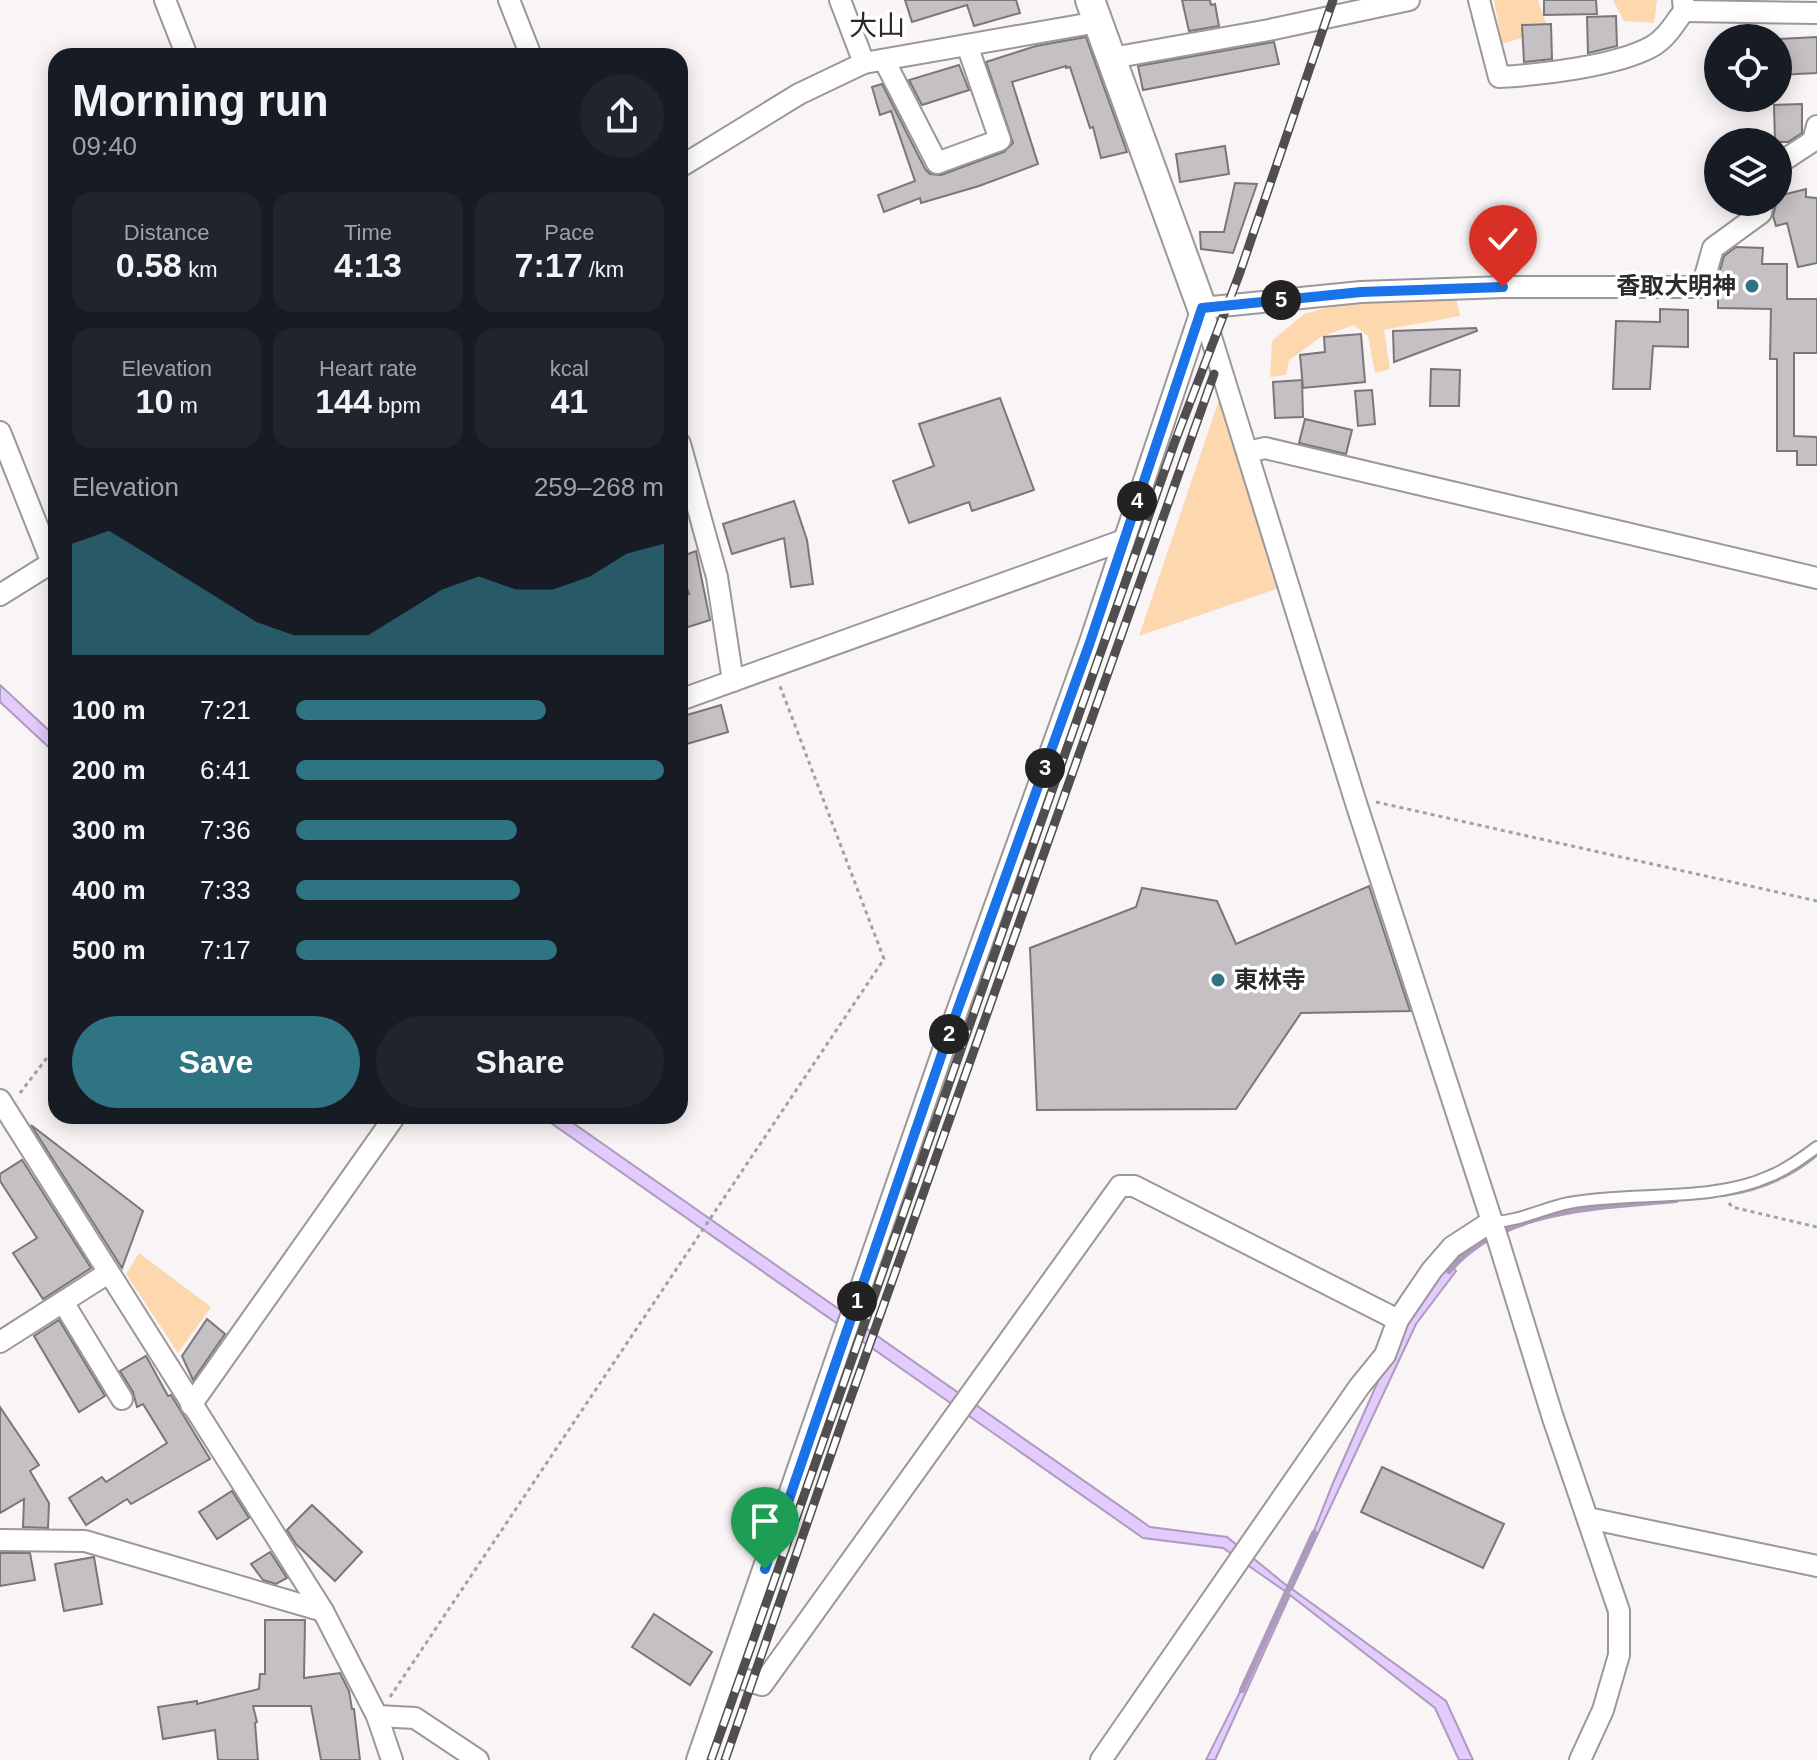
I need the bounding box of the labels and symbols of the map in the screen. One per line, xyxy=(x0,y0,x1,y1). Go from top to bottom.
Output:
district label: 大山 xyxy=(849,10,905,41)
pin xyxy=(1469,205,1537,287)
place label: 香取大明神 xyxy=(1616,272,1736,299)
marker: 香取大明神 xyxy=(1743,277,1761,295)
pin: 5 xyxy=(1261,280,1301,320)
pin: 4 xyxy=(1117,481,1157,521)
pin: 3 xyxy=(1025,748,1065,788)
place label: 東林寺 xyxy=(1234,966,1306,993)
marker: 東林寺 xyxy=(1209,971,1227,989)
pin: 2 xyxy=(929,1014,969,1054)
pin: 1 xyxy=(837,1281,877,1321)
pin xyxy=(731,1487,799,1569)

